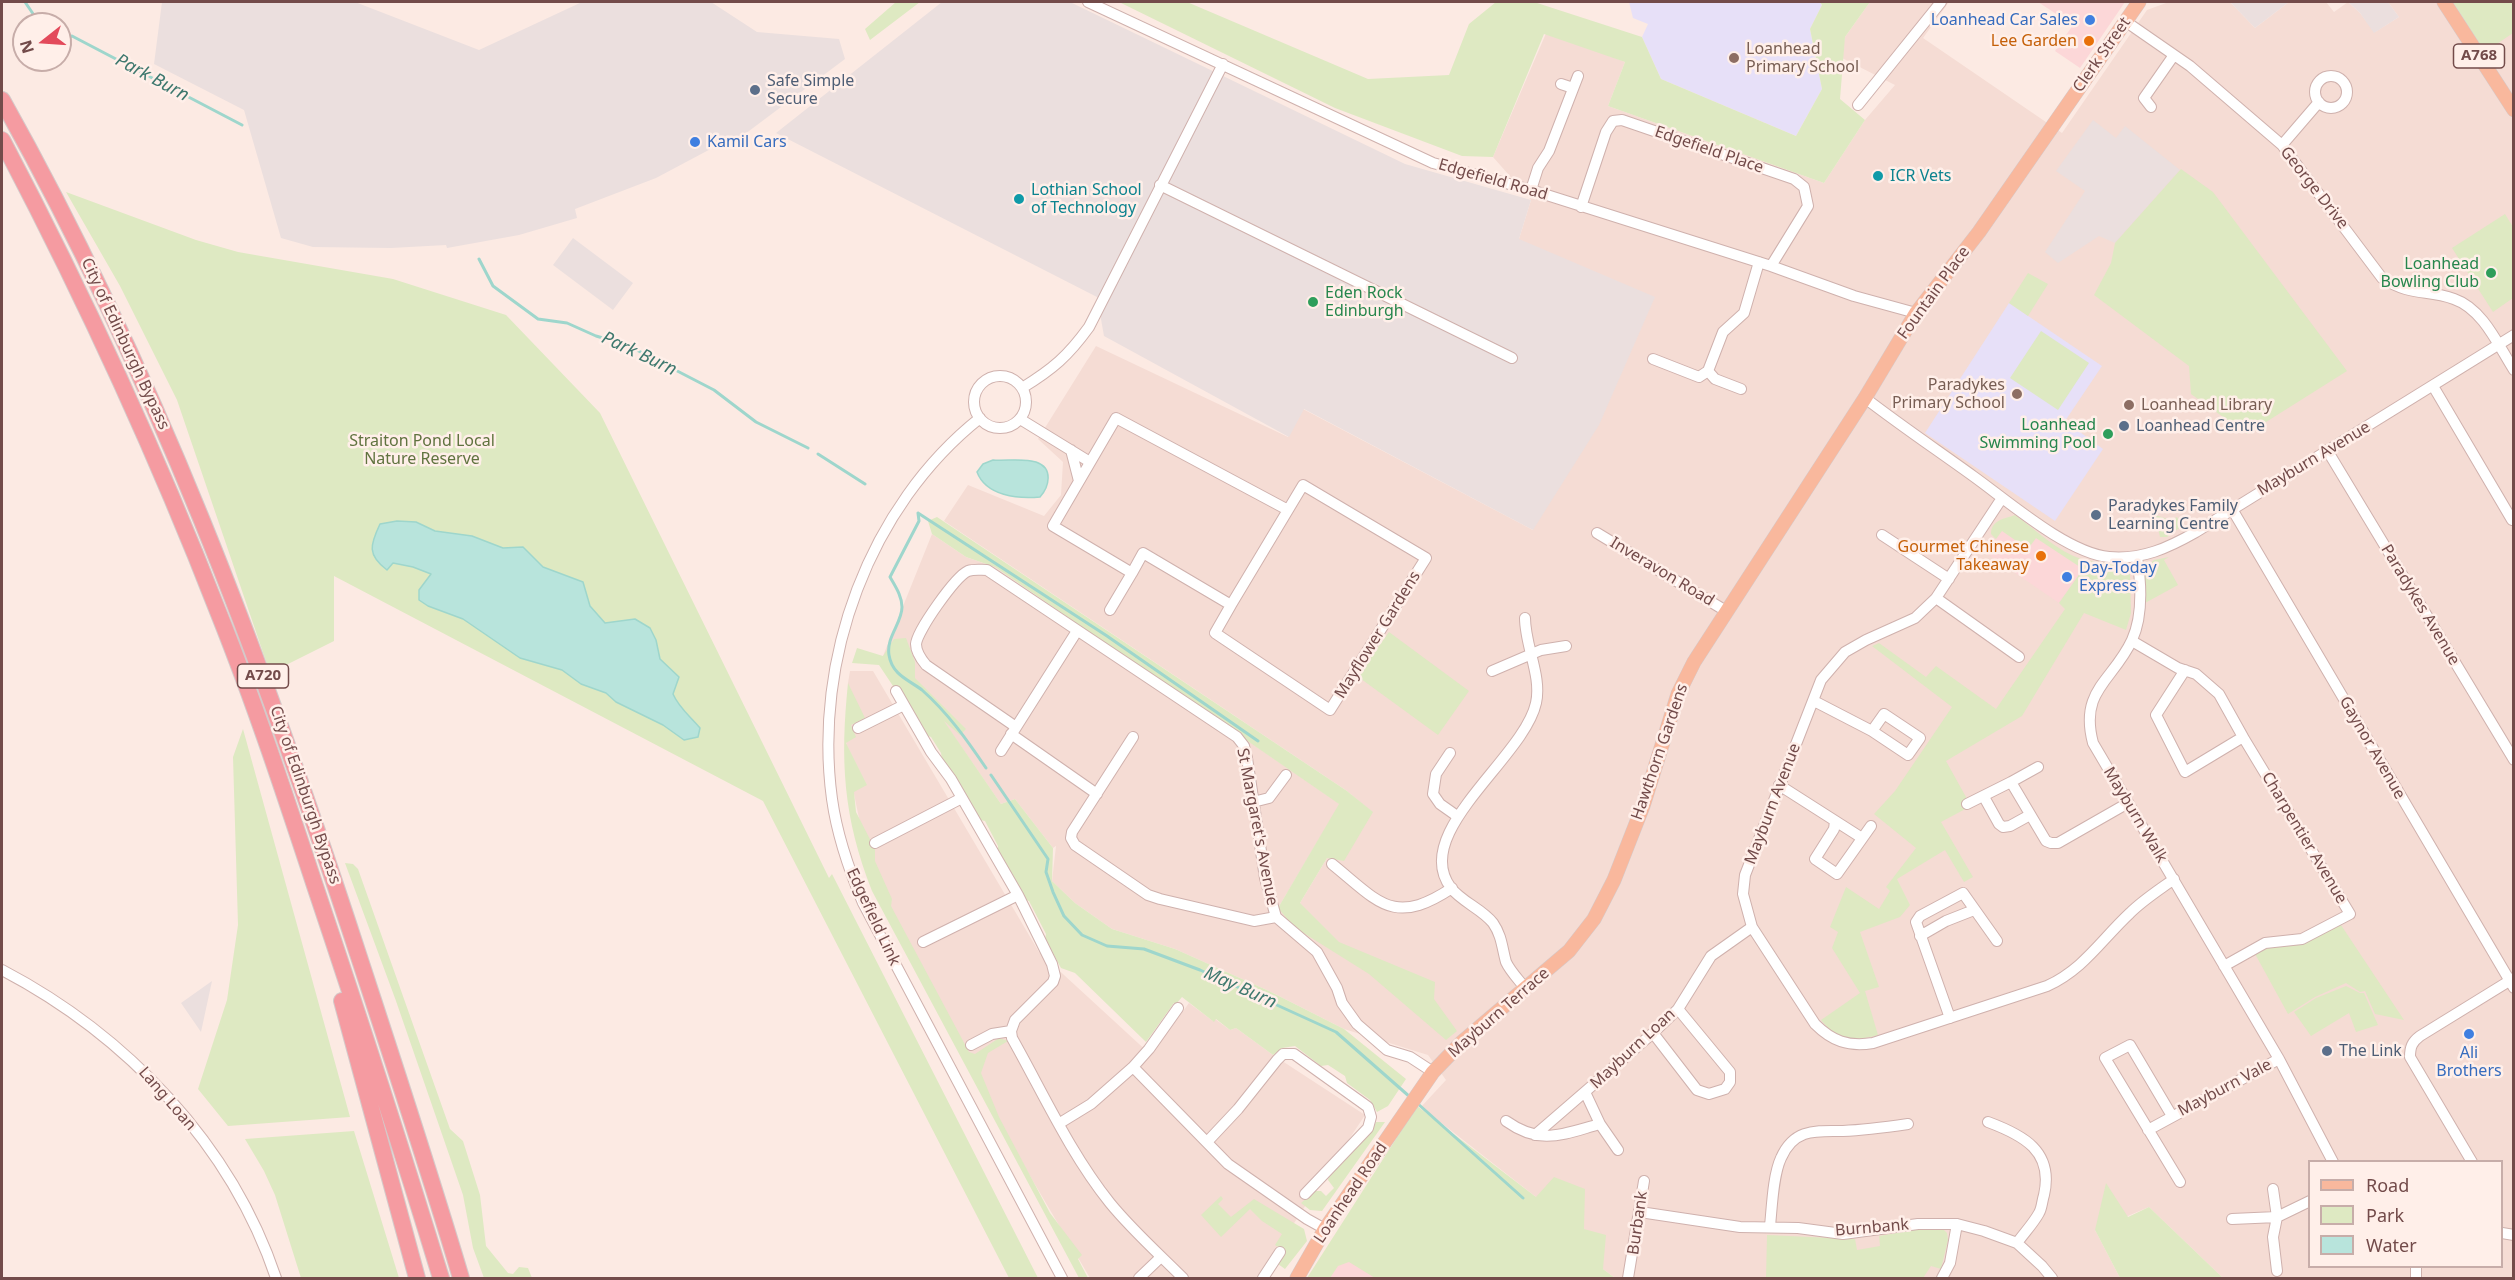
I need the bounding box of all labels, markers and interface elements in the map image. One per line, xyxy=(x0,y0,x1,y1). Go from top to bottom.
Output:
place label: Loanhead Car Sales xyxy=(1931,10,2078,30)
north arrow xyxy=(12,12,72,72)
marker: Loanhead Car Sales xyxy=(2083,13,2097,27)
street label: Clerk Street xyxy=(2069,14,2135,96)
place label: Lee Garden xyxy=(1991,31,2077,51)
marker: Lee Garden xyxy=(2082,34,2096,48)
text: N xyxy=(14,37,39,56)
place label: Loanhead Primary School xyxy=(1746,39,1859,77)
road number: A768 xyxy=(2454,44,2504,68)
water label: Park Burn xyxy=(112,50,192,106)
marker: Loanhead Primary School xyxy=(1727,51,1741,65)
place label: Safe Simple Secure xyxy=(767,71,854,109)
marker: Safe Simple Secure xyxy=(748,83,762,97)
street label: Edgefield Place xyxy=(1652,122,1766,178)
place label: Kamil Cars xyxy=(707,132,787,152)
marker: Kamil Cars xyxy=(688,135,702,149)
street label: George Drive xyxy=(2276,143,2352,233)
street label: Edgefield Road xyxy=(1436,155,1550,205)
place label: ICR Vets xyxy=(1890,166,1951,186)
marker: ICR Vets xyxy=(1871,169,1885,183)
place label: Lothian School of Technology xyxy=(1031,180,1142,218)
marker: Lothian School of Technology xyxy=(1012,192,1026,206)
street label: Fountain Place xyxy=(1894,243,1974,343)
place label: Loanhead Bowling Club xyxy=(2381,254,2479,292)
street label: City of Edinburgh Bypass xyxy=(77,255,173,433)
marker: Loanhead Bowling Club xyxy=(2484,266,2498,280)
place label: Eden Rock Edinburgh xyxy=(1325,283,1404,321)
marker: Eden Rock Edinburgh xyxy=(1306,295,1320,309)
water label: Park Burn xyxy=(598,327,680,381)
place label: Paradykes Primary School xyxy=(1892,375,2005,413)
marker: Paradykes Primary School xyxy=(2010,387,2024,401)
place label: Loanhead Library xyxy=(2141,395,2272,415)
marker: Loanhead Library xyxy=(2122,398,2136,412)
place label: Loanhead Swimming Pool xyxy=(1979,415,2096,453)
place label: Loanhead Centre xyxy=(2136,416,2265,436)
street label: Mayburn Avenue xyxy=(2254,418,2374,500)
marker: Loanhead Centre xyxy=(2117,419,2131,433)
marker: Loanhead Swimming Pool xyxy=(2101,427,2115,441)
park label: Straiton Pond Local Nature Reserve xyxy=(349,431,495,469)
place label: Paradykes Family Learning Centre xyxy=(2108,496,2238,534)
marker: Paradykes Family Learning Centre xyxy=(2089,508,2103,522)
street label: Inveravon Road xyxy=(1606,533,1718,611)
place label: Gourmet Chinese Takeaway xyxy=(1898,537,2029,575)
street label: Paradykes Avenue xyxy=(2376,541,2464,669)
marker: Gourmet Chinese Takeaway xyxy=(2034,549,2048,563)
place label: Day-Today Express xyxy=(2079,558,2157,596)
street label: Mayflower Gardens xyxy=(1331,568,1425,702)
marker: Day-Today Express xyxy=(2060,570,2074,584)
road number: A720 xyxy=(238,664,288,688)
street label: Hawthorn Gardens xyxy=(1628,681,1692,823)
street label: Gaynor Avenue xyxy=(2335,693,2409,803)
street label: City of Edinburgh Bypass xyxy=(265,703,345,887)
street label: Mayburn Avenue xyxy=(1741,741,1805,867)
street label: St Margaret's Avenue xyxy=(1232,747,1282,907)
street label: Mayburn Walk xyxy=(2099,764,2171,866)
street label: Charpentier Avenue xyxy=(2257,769,2351,907)
street label: Edgefield Link xyxy=(842,865,904,969)
water label: May Burn xyxy=(1200,962,1280,1014)
street label: Mayburn Terrace xyxy=(1445,964,1553,1062)
street label: Mayburn Loan xyxy=(1587,1005,1679,1093)
marker: Ali Brothers xyxy=(2462,1027,2476,1041)
place label: The Link xyxy=(2339,1041,2402,1061)
place label: Ali Brothers xyxy=(2436,1043,2502,1081)
marker: The Link xyxy=(2320,1044,2334,1058)
street label: Mayburn Vale xyxy=(2175,1055,2275,1121)
street label: Lang Loan xyxy=(134,1063,200,1135)
street label: Loanhead Road xyxy=(1310,1139,1392,1247)
legend xyxy=(2308,1160,2503,1268)
text: Road xyxy=(2366,1173,2409,1197)
street label: Burbank xyxy=(1624,1190,1652,1256)
text: Park xyxy=(2366,1203,2404,1227)
street label: Burnbank xyxy=(1834,1215,1910,1241)
text: Water xyxy=(2366,1233,2417,1257)

